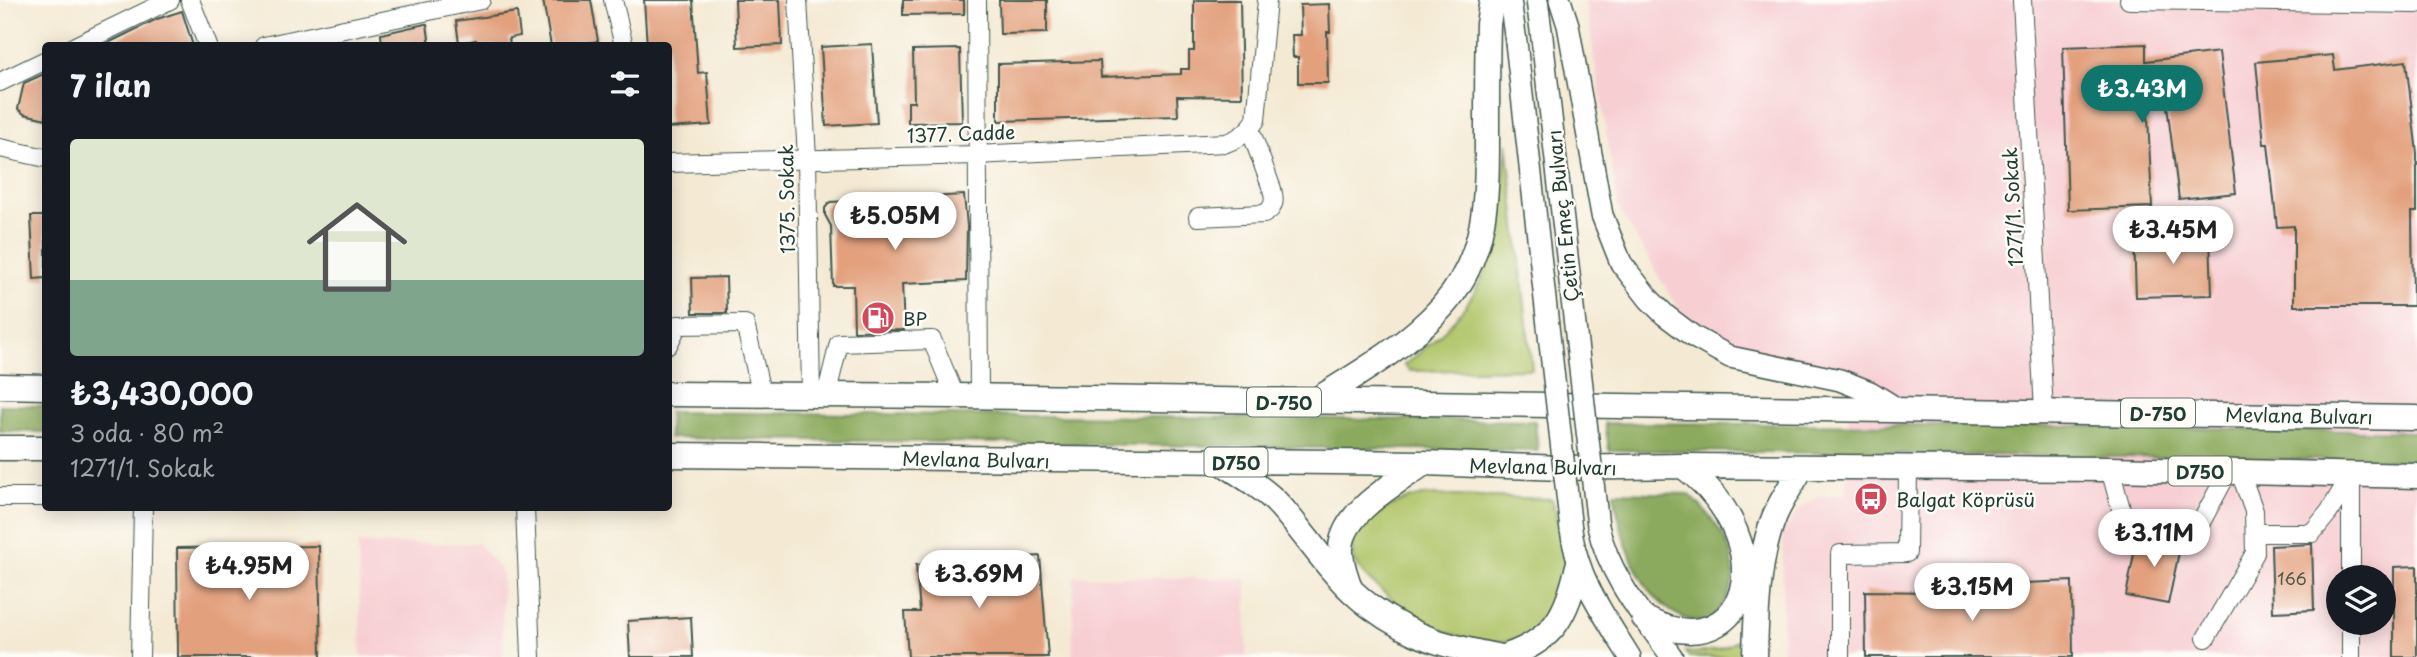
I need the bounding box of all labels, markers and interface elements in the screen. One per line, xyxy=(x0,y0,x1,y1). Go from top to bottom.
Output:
text: 7 ilan xyxy=(70,62,151,107)
icon: filters xyxy=(606,65,644,103)
pin: ₺3.43M xyxy=(2085,66,2199,125)
text: ₺3.43M xyxy=(2097,70,2187,105)
street label: 1377. Cadde xyxy=(906,117,1016,149)
street label: Çetin Emeç Bulvarı xyxy=(1539,129,1585,303)
street label: 1375. Sokak xyxy=(771,144,801,254)
street label: 1271/1. Sokak xyxy=(1995,146,2029,268)
icon: home xyxy=(294,184,420,310)
pin: ₺5.05M xyxy=(838,192,952,252)
text: ₺5.05M xyxy=(850,197,940,232)
pin: ₺3.45M xyxy=(2116,206,2230,266)
text: ₺3.45M xyxy=(2129,211,2217,246)
fuel station icon: BP xyxy=(859,299,897,337)
place label: BP xyxy=(903,304,927,332)
text: ₺3,430,000 xyxy=(70,370,253,415)
road number: D-750 xyxy=(1247,388,1321,416)
road number: D-750 xyxy=(2121,398,2195,428)
street label: Mevlana Bulvarı xyxy=(2225,400,2373,430)
text: 3 oda · 80 m² xyxy=(70,415,224,450)
street label: Mevlana Bulvarı xyxy=(902,444,1050,474)
road number: D750 xyxy=(1204,448,1268,476)
text: 1271/1. Sokak xyxy=(70,450,215,485)
street label: Mevlana Bulvarı xyxy=(1469,451,1617,481)
road number: D750 xyxy=(2168,457,2232,486)
bus stop icon: Balgat Köprüsü xyxy=(1852,480,1890,518)
place label: Balgat Köprüsü xyxy=(1896,485,2035,513)
pin: ₺3.11M xyxy=(2097,510,2211,569)
text: ₺3.11M xyxy=(2114,514,2194,549)
pin: ₺4.95M xyxy=(192,542,306,602)
text: ₺4.95M xyxy=(205,547,293,582)
pin: ₺3.69M xyxy=(922,550,1036,610)
text: ₺3.69M xyxy=(934,555,1024,590)
pin: ₺3.15M xyxy=(1915,564,2029,623)
map controls xyxy=(2326,565,2396,635)
button: layers xyxy=(2326,565,2396,635)
house number: 166 xyxy=(2277,566,2307,590)
text: ₺3.15M xyxy=(1930,568,2014,603)

